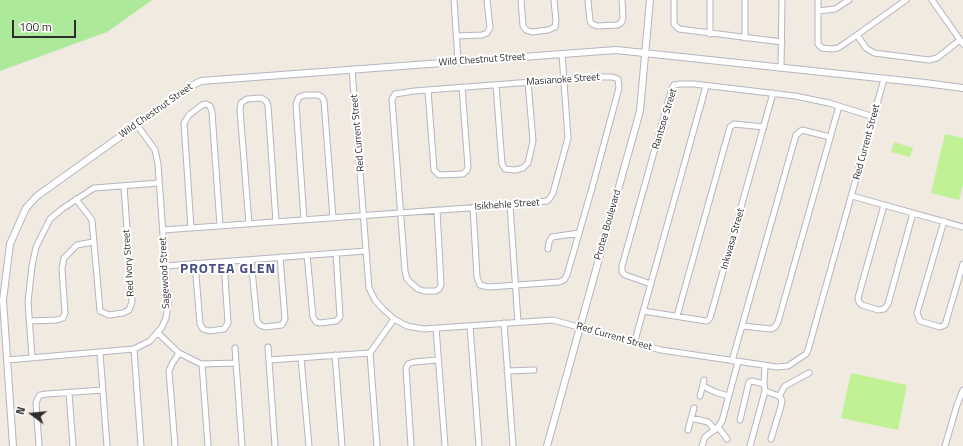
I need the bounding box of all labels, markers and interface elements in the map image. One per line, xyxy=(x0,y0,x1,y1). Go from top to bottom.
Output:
scale bar xyxy=(14,12,78,38)
text: 100 m xyxy=(19,17,52,36)
street label: Wild Chestnut Street xyxy=(438,51,526,69)
street label: Masianoke Street xyxy=(526,71,600,89)
street label: Wild Chestnut Street xyxy=(117,81,195,141)
street label: Rantsoe Street xyxy=(650,87,680,151)
street label: Red Current Street xyxy=(349,94,367,172)
street label: Red Current Street xyxy=(851,103,883,181)
street label: Protea Boulevard xyxy=(592,188,624,262)
street label: Isikhehle Street xyxy=(474,197,540,213)
street label: Inkwasa Street xyxy=(719,207,747,271)
street label: Red Ivory Street xyxy=(121,229,137,297)
street label: Sagewood Street xyxy=(157,237,173,309)
district label: PROTEA GLEN xyxy=(180,262,276,278)
street label: Red Current Street xyxy=(575,320,653,354)
north arrow xyxy=(12,394,52,434)
text: N xyxy=(12,405,29,417)

